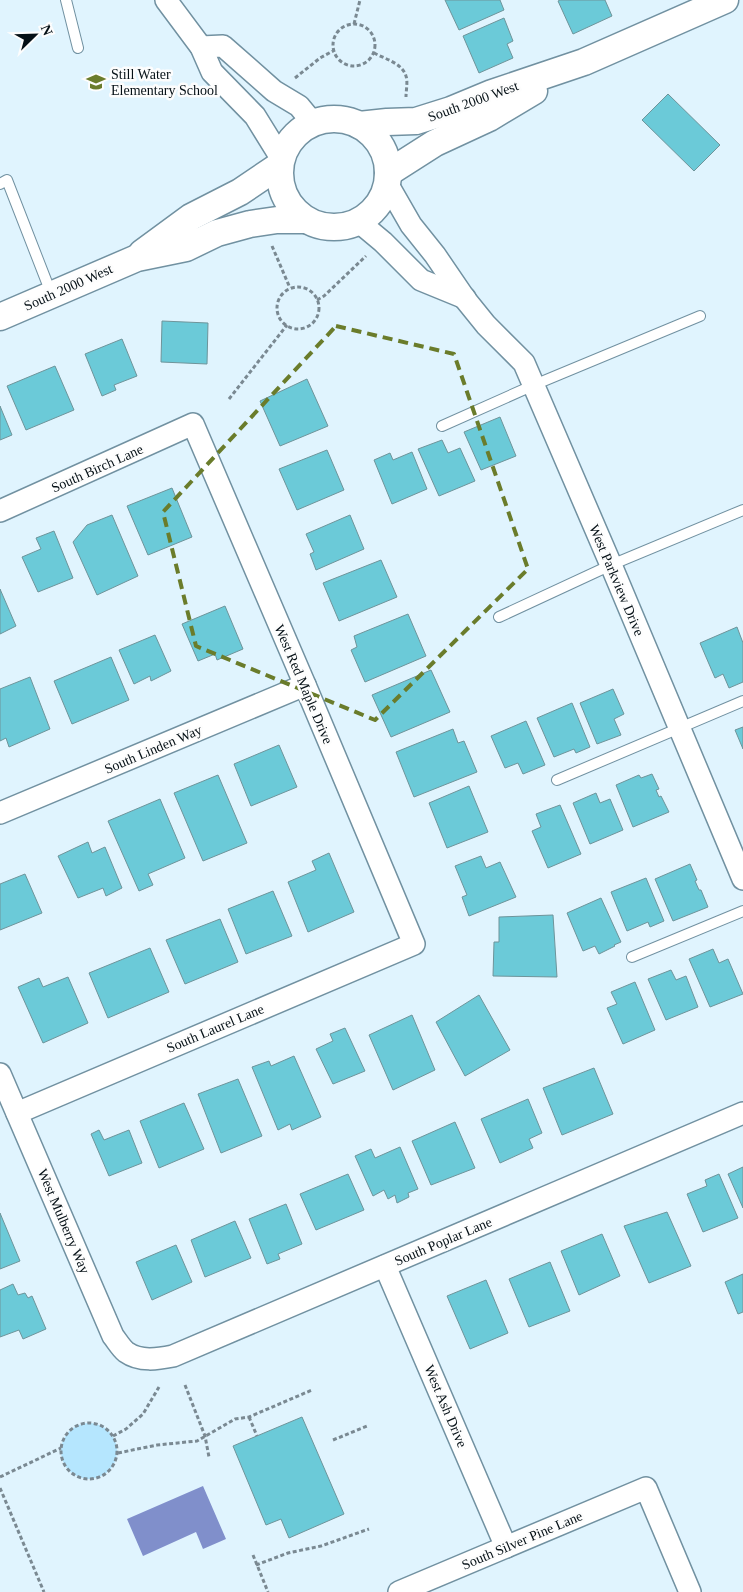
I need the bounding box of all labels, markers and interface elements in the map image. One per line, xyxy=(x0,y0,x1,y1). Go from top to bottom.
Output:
north arrow xyxy=(10,10,60,60)
text: N xyxy=(38,23,55,38)
place label: Still Water Elementary School xyxy=(111,67,218,98)
school or university icon: Still Water Elementary School xyxy=(85,71,107,93)
street label: South 2000 West xyxy=(426,78,521,125)
street label: South 2000 West xyxy=(22,261,115,314)
street label: South Birch Lane xyxy=(49,442,145,495)
street label: West Parkview Drive xyxy=(586,522,647,638)
street label: West Red Maple Drive xyxy=(272,622,336,746)
street label: South Linden Way xyxy=(102,722,204,777)
street label: South Laurel Lane xyxy=(164,1001,266,1056)
street label: West Mulberry Way xyxy=(35,1166,92,1276)
street label: South Poplar Lane xyxy=(392,1214,494,1269)
street label: West Ash Drive xyxy=(421,1363,470,1450)
street label: South Silver Pine Lane xyxy=(460,1508,585,1573)

